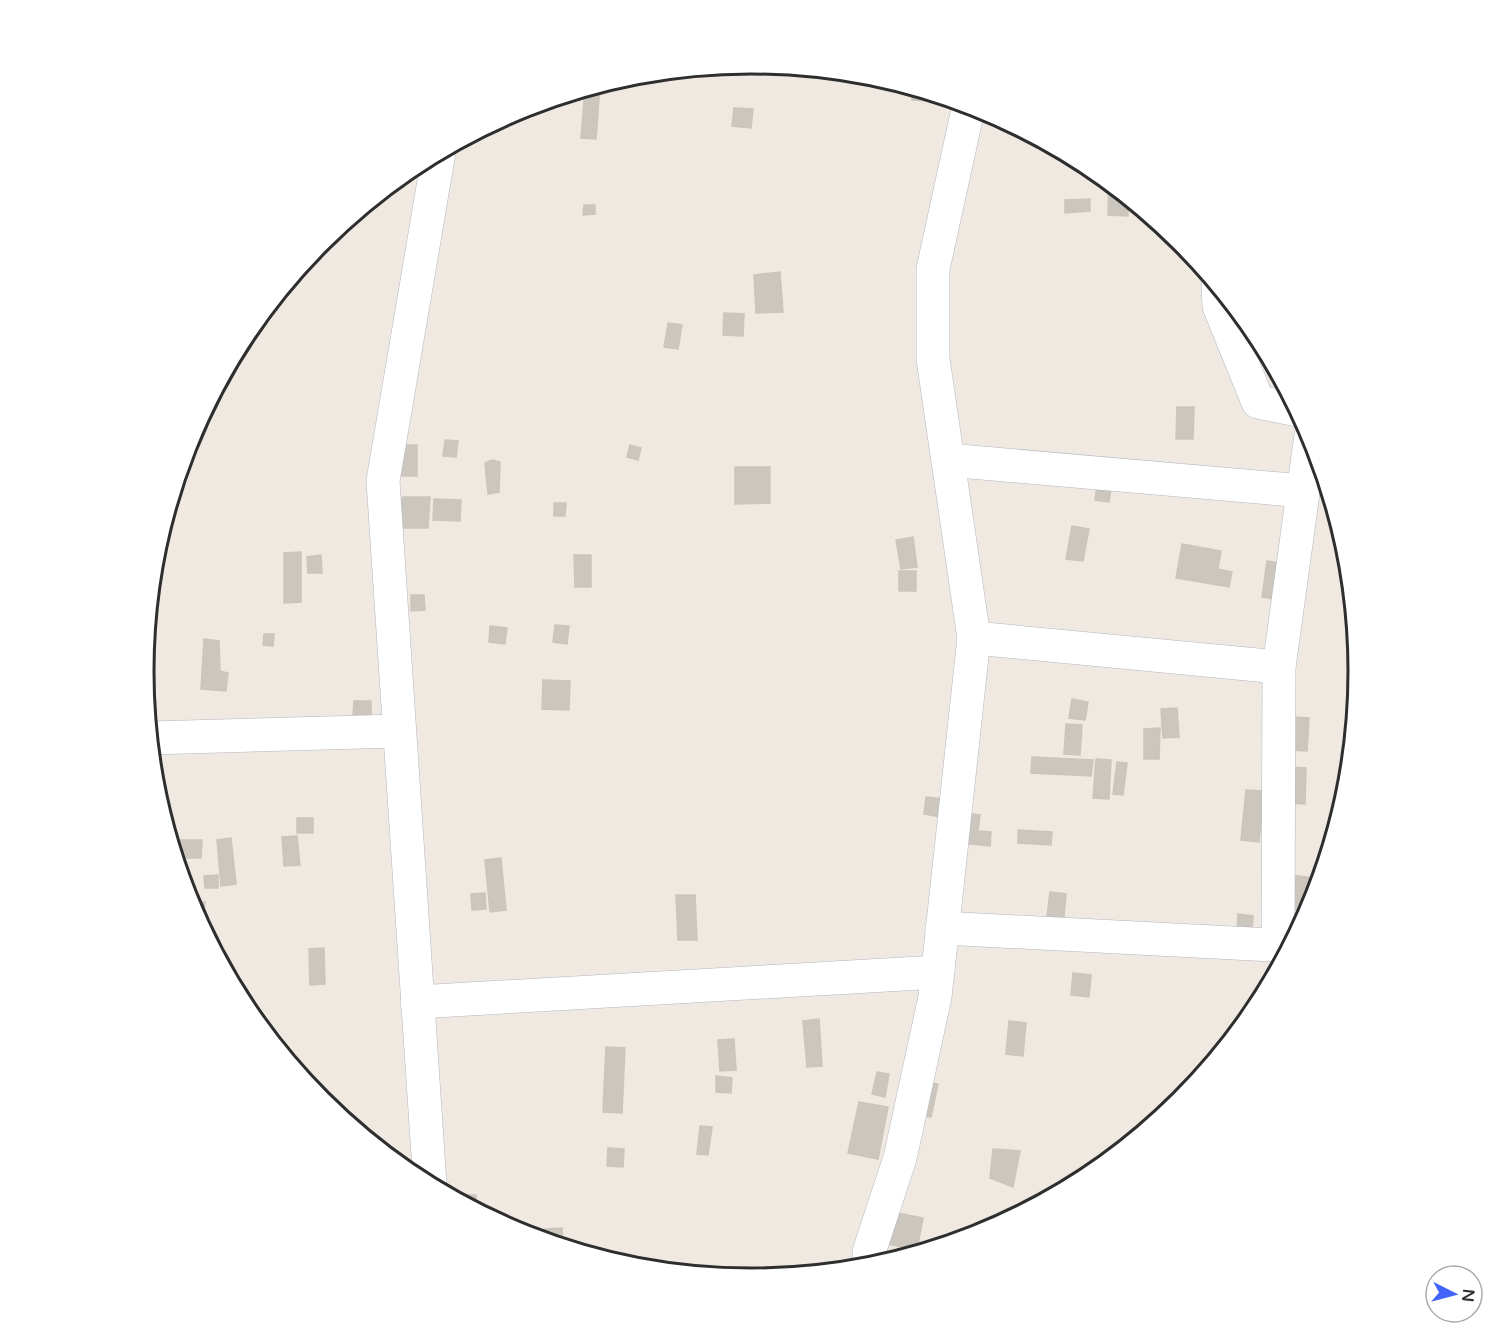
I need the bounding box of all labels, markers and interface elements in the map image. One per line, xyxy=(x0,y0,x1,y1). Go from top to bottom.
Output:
north arrow xyxy=(1424,1264,1484,1324)
text: N xyxy=(1457,1288,1479,1303)

